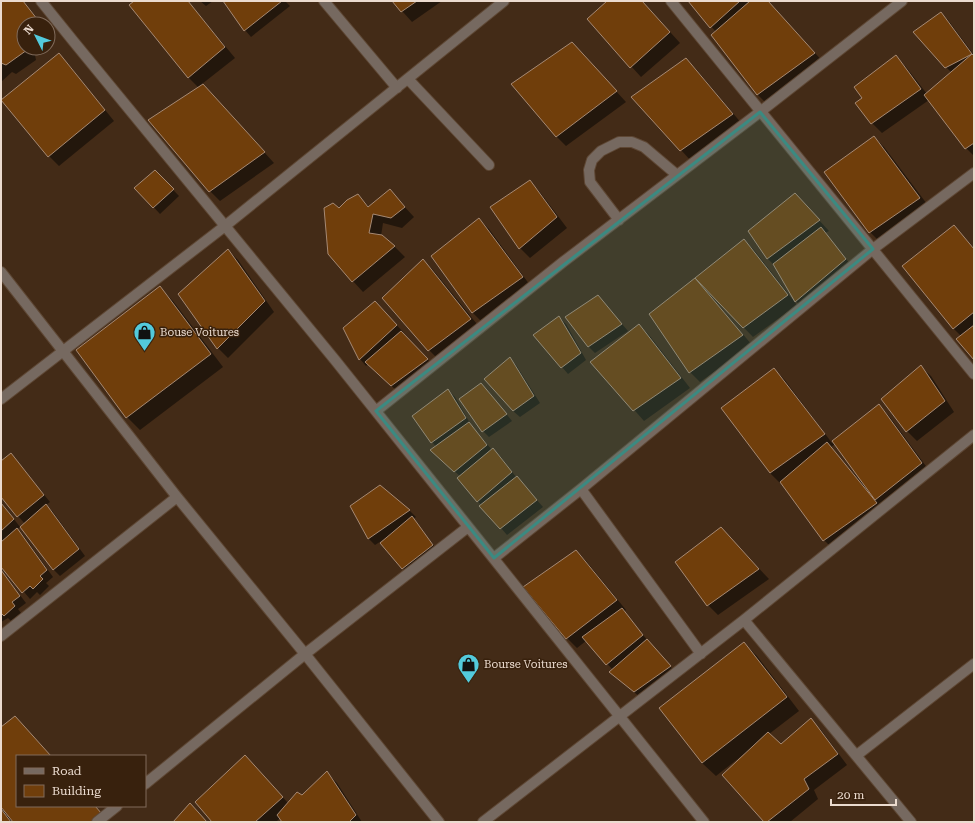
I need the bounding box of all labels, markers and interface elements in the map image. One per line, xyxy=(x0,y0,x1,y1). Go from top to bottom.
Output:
north arrow xyxy=(16,16,56,56)
text: N xyxy=(21,22,37,37)
shop icon: Bouse Voitures xyxy=(131,319,157,352)
place label: Bouse Voitures xyxy=(160,326,239,339)
shop icon: Bourse Voitures xyxy=(455,651,481,684)
place label: Bourse Voitures xyxy=(484,658,568,671)
legend xyxy=(16,755,146,807)
text: Road xyxy=(52,764,82,778)
scale bar xyxy=(831,781,896,807)
text: Building xyxy=(52,784,101,798)
text: 20 m xyxy=(837,788,864,802)

